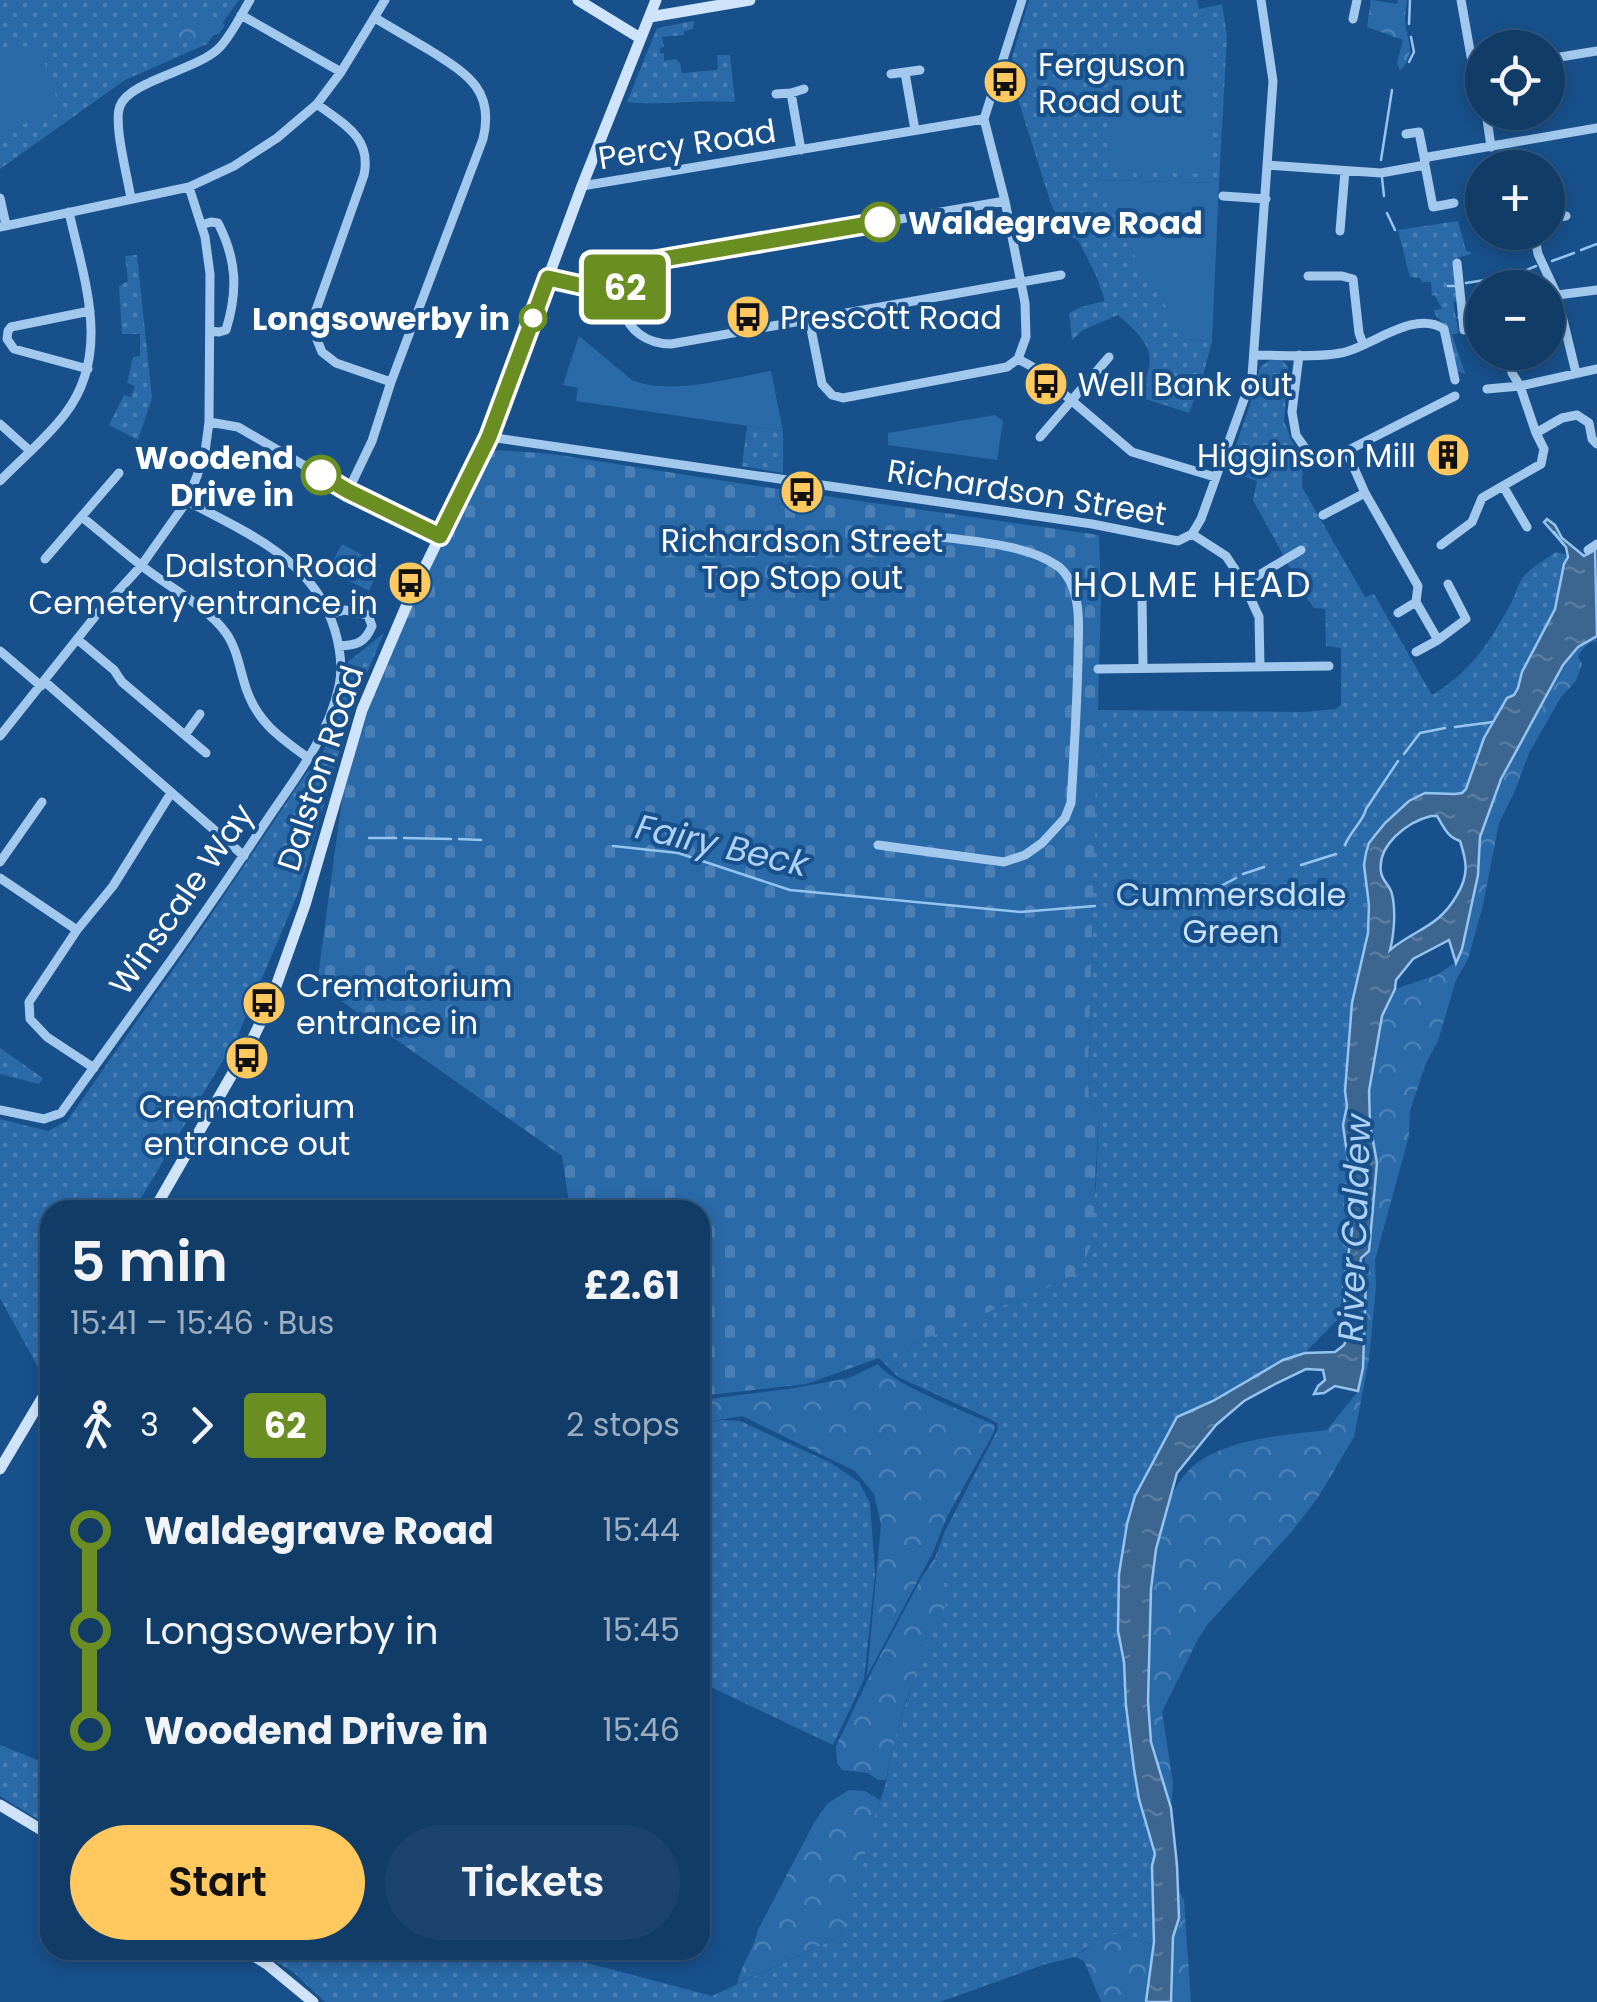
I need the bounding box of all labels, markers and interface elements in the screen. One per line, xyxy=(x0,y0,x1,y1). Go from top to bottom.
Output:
map controls xyxy=(1465,30,1565,370)
button: locate xyxy=(1465,30,1565,130)
place label: Ferguson Road out xyxy=(1038,42,1186,124)
bus stop icon: Ferguson Road out xyxy=(982,59,1028,105)
street label: Percy Road xyxy=(595,108,779,180)
button: + xyxy=(1465,150,1565,250)
place label: Waldegrave Road xyxy=(908,200,1203,245)
marker: Waldegrave Road xyxy=(861,203,899,241)
line badge: 62 xyxy=(580,254,670,320)
text: 62 xyxy=(604,263,646,312)
button: − xyxy=(1465,270,1565,370)
bus stop icon: Prescott Road xyxy=(725,294,771,340)
place label: Prescott Road xyxy=(780,295,1002,340)
place label: Longsowerby in xyxy=(252,296,510,341)
marker: Longsowerby in xyxy=(520,305,546,331)
bus stop icon: Well Bank out xyxy=(1023,361,1069,407)
place label: Well Bank out xyxy=(1078,362,1293,407)
building icon: Higginson Mill xyxy=(1425,432,1471,478)
place label: Higginson Mill xyxy=(1197,433,1416,478)
place label: Woodend Drive in xyxy=(135,435,294,517)
street label: Richardson Street xyxy=(884,448,1170,536)
marker: Woodend Drive in xyxy=(302,456,340,494)
bus stop icon: Richardson Street Top Stop out xyxy=(779,469,825,515)
place label: Richardson Street Top Stop out xyxy=(661,518,943,600)
place label: Dalston Road Cemetery entrance in xyxy=(28,543,378,625)
bus stop icon: Dalston Road Cemetery entrance in xyxy=(387,560,433,606)
district label: HOLME HEAD xyxy=(1073,560,1313,609)
street label: Dalston Road xyxy=(266,660,374,876)
street label: Winscale Way xyxy=(98,794,264,1004)
water label: Fairy Beck xyxy=(631,801,815,889)
park label: Cummersdale Green xyxy=(1116,872,1346,954)
place label: Crematorium entrance in xyxy=(296,963,512,1045)
bus stop icon: Crematorium entrance in xyxy=(241,980,287,1026)
bus stop icon: Crematorium entrance out xyxy=(224,1035,270,1081)
place label: Crematorium entrance out xyxy=(139,1084,355,1166)
water label: River Caldew xyxy=(1326,1112,1383,1343)
text: 5 min xyxy=(70,1223,228,1300)
text: £2.61 xyxy=(584,1259,680,1312)
text: 15:41 – 15:46 · Bus xyxy=(70,1300,335,1345)
icon: walk xyxy=(70,1398,125,1453)
icon: forward xyxy=(174,1398,229,1453)
text: 62 xyxy=(264,1401,306,1450)
text: 3 xyxy=(140,1402,159,1447)
text: 2 stops xyxy=(566,1402,680,1447)
text: Waldegrave Road xyxy=(144,1504,494,1557)
text: 15:44 xyxy=(603,1507,680,1552)
text: Longsowerby in xyxy=(144,1604,439,1657)
text: 15:45 xyxy=(603,1607,680,1652)
text: Woodend Drive in xyxy=(144,1704,488,1757)
text: 15:46 xyxy=(602,1707,680,1752)
button: Start xyxy=(70,1825,365,1940)
button: Tickets xyxy=(385,1825,680,1940)

